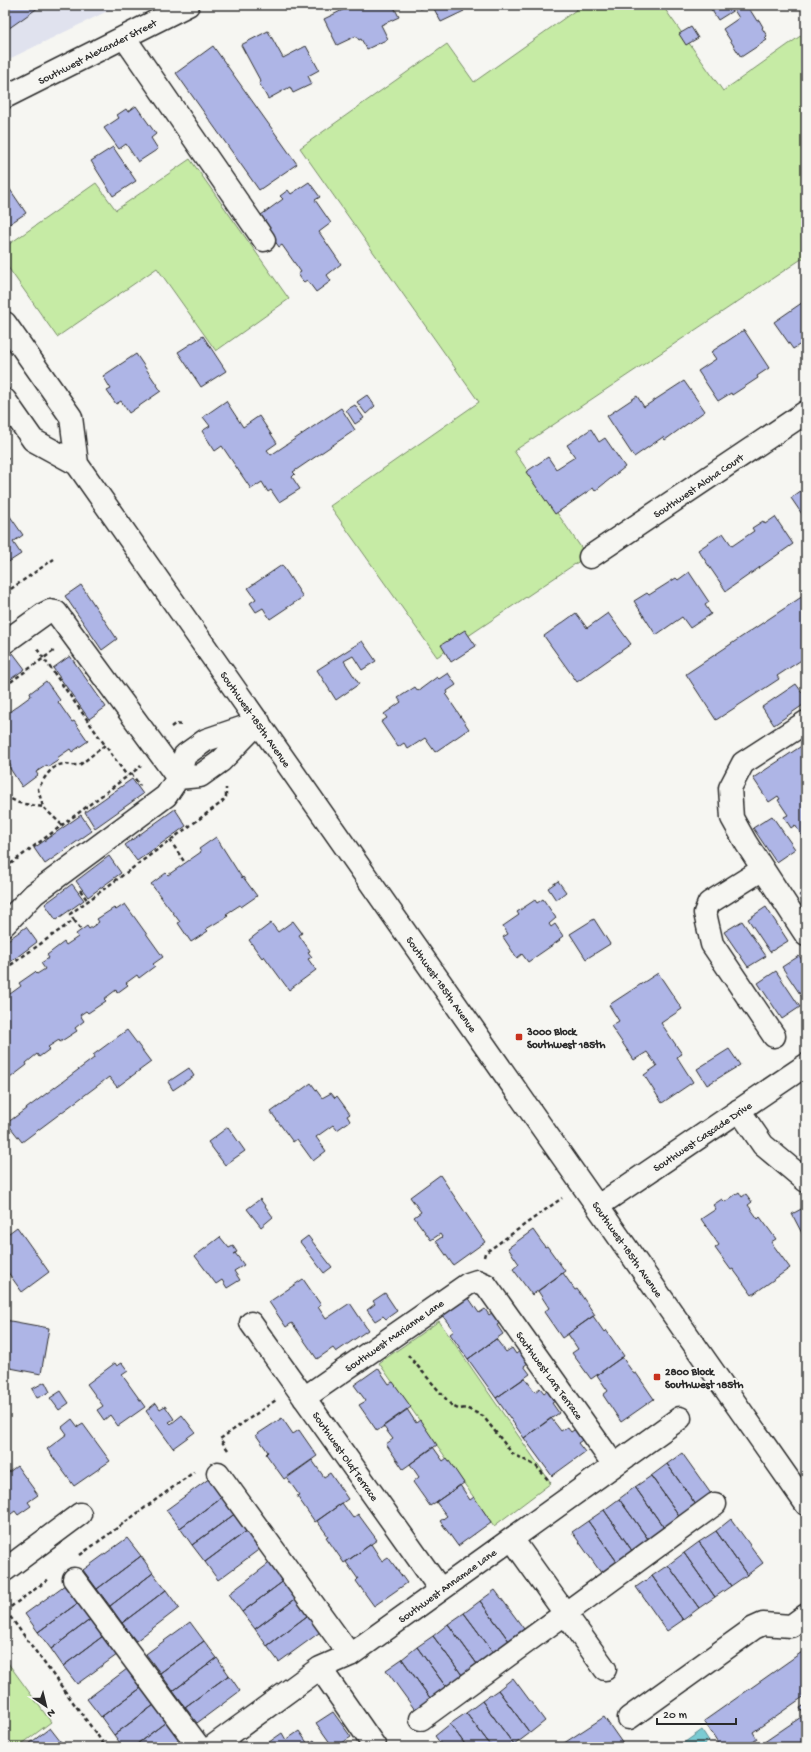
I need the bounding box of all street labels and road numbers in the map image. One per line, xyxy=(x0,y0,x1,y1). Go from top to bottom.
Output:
street label: Southwest Alexander Street xyxy=(37,17,160,88)
street label: Southwest Aloha Court xyxy=(652,451,748,521)
street label: Southwest 185th Avenue xyxy=(217,670,292,771)
street label: Southwest 185th Avenue xyxy=(403,935,478,1036)
street label: Southwest Cascade Drive xyxy=(652,1100,755,1175)
street label: Southwest 185th Avenue xyxy=(589,1200,664,1301)
street label: Southwest Marianne Lane xyxy=(344,1298,447,1375)
street label: Southwest Lars Terrace xyxy=(512,1330,584,1423)
street label: Southwest Olaf Terrace xyxy=(309,1410,381,1504)
street label: Southwest Annamae Lane xyxy=(397,1547,500,1626)

